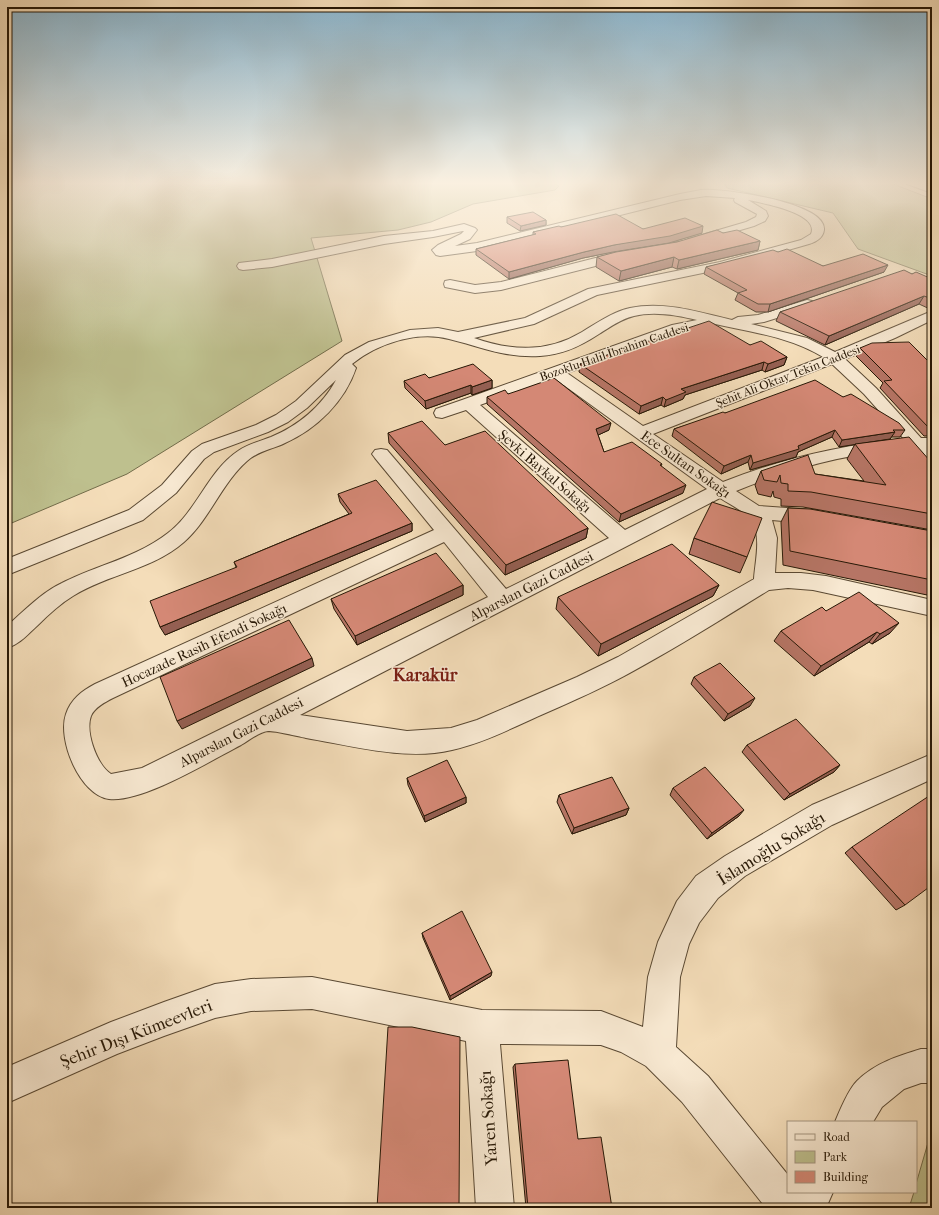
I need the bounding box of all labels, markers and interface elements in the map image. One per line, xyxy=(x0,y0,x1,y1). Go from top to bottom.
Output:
street label: Bozoklu Halil İbrahim Caddesi xyxy=(537,319,691,384)
street label: Şehit Ali Oktay Tekin Caddesi xyxy=(714,342,863,410)
street label: Şevki Baykal Sokağı xyxy=(495,426,595,516)
street label: Ece Sultan Sokağı xyxy=(638,427,734,502)
street label: Alparslan Gazi Caddesi xyxy=(466,548,596,625)
street label: Hocazade Rasih Efendi Sokağı xyxy=(119,600,289,691)
district label: Karakür xyxy=(393,665,458,686)
street label: Alparslan Gazi Caddesi xyxy=(176,694,306,771)
street label: İslamoğlu Sokağı xyxy=(714,807,828,889)
street label: Şehir Dışı Kümeevleri xyxy=(57,995,215,1072)
street label: Yaren Sokağı xyxy=(475,1070,501,1167)
legend xyxy=(787,1121,917,1193)
text: Road xyxy=(823,1130,850,1144)
text: Park xyxy=(823,1150,848,1164)
text: Building xyxy=(823,1170,868,1184)

